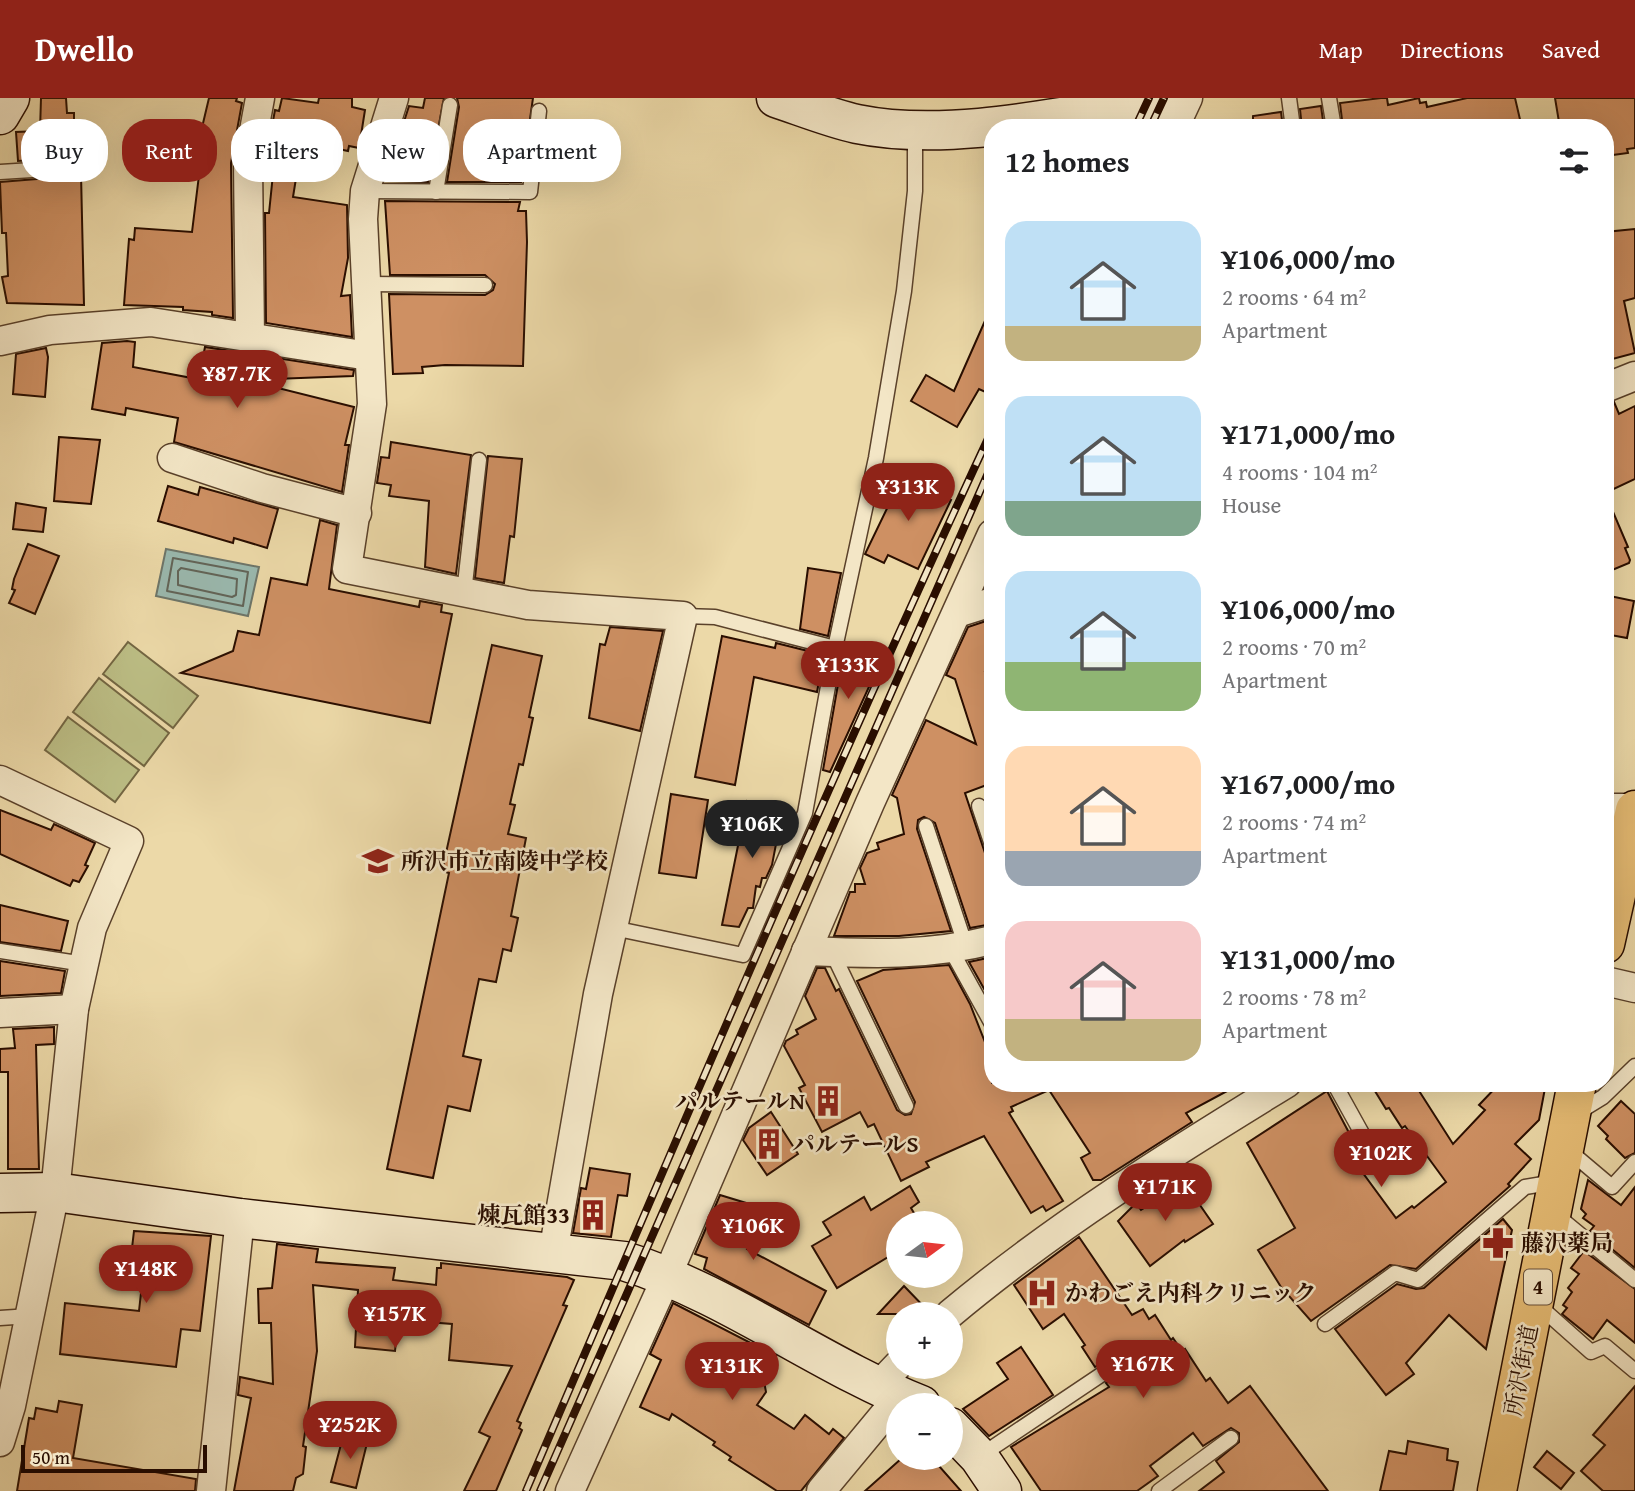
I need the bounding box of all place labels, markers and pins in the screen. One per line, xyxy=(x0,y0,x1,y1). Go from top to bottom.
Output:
pin: ¥87.7K xyxy=(180,350,294,410)
pin: ¥313K xyxy=(859,464,957,523)
pin: ¥133K xyxy=(799,642,897,701)
pin: ¥106K xyxy=(703,800,801,860)
school or university icon: 所沢市立南陵中学校 xyxy=(361,844,395,878)
place label: 所沢市立南陵中学校 xyxy=(401,844,608,877)
place label: パルテールN xyxy=(675,1084,805,1117)
building icon: パルテールN xyxy=(811,1084,845,1118)
building icon: パルテールS xyxy=(752,1127,786,1161)
place label: パルテールS xyxy=(792,1127,919,1160)
pin: ¥102K xyxy=(1332,1130,1430,1189)
pin: ¥171K xyxy=(1116,1164,1214,1223)
place label: 煉瓦館33 xyxy=(477,1198,570,1231)
building icon: 煉瓦館33 xyxy=(576,1198,610,1232)
pin: ¥106K xyxy=(704,1202,802,1262)
pharmacy icon: 藤沢薬局 xyxy=(1481,1226,1515,1260)
place label: 藤沢薬局 xyxy=(1521,1226,1613,1259)
pin: ¥148K xyxy=(97,1246,195,1305)
hospital icon: かわごえ内科クリニック xyxy=(1025,1276,1059,1310)
place label: かわごえ内科クリニック xyxy=(1065,1276,1317,1309)
pin: ¥157K xyxy=(346,1290,444,1350)
pin: ¥167K xyxy=(1094,1340,1192,1400)
pin: ¥131K xyxy=(683,1342,781,1402)
pin: ¥252K xyxy=(301,1402,399,1461)

